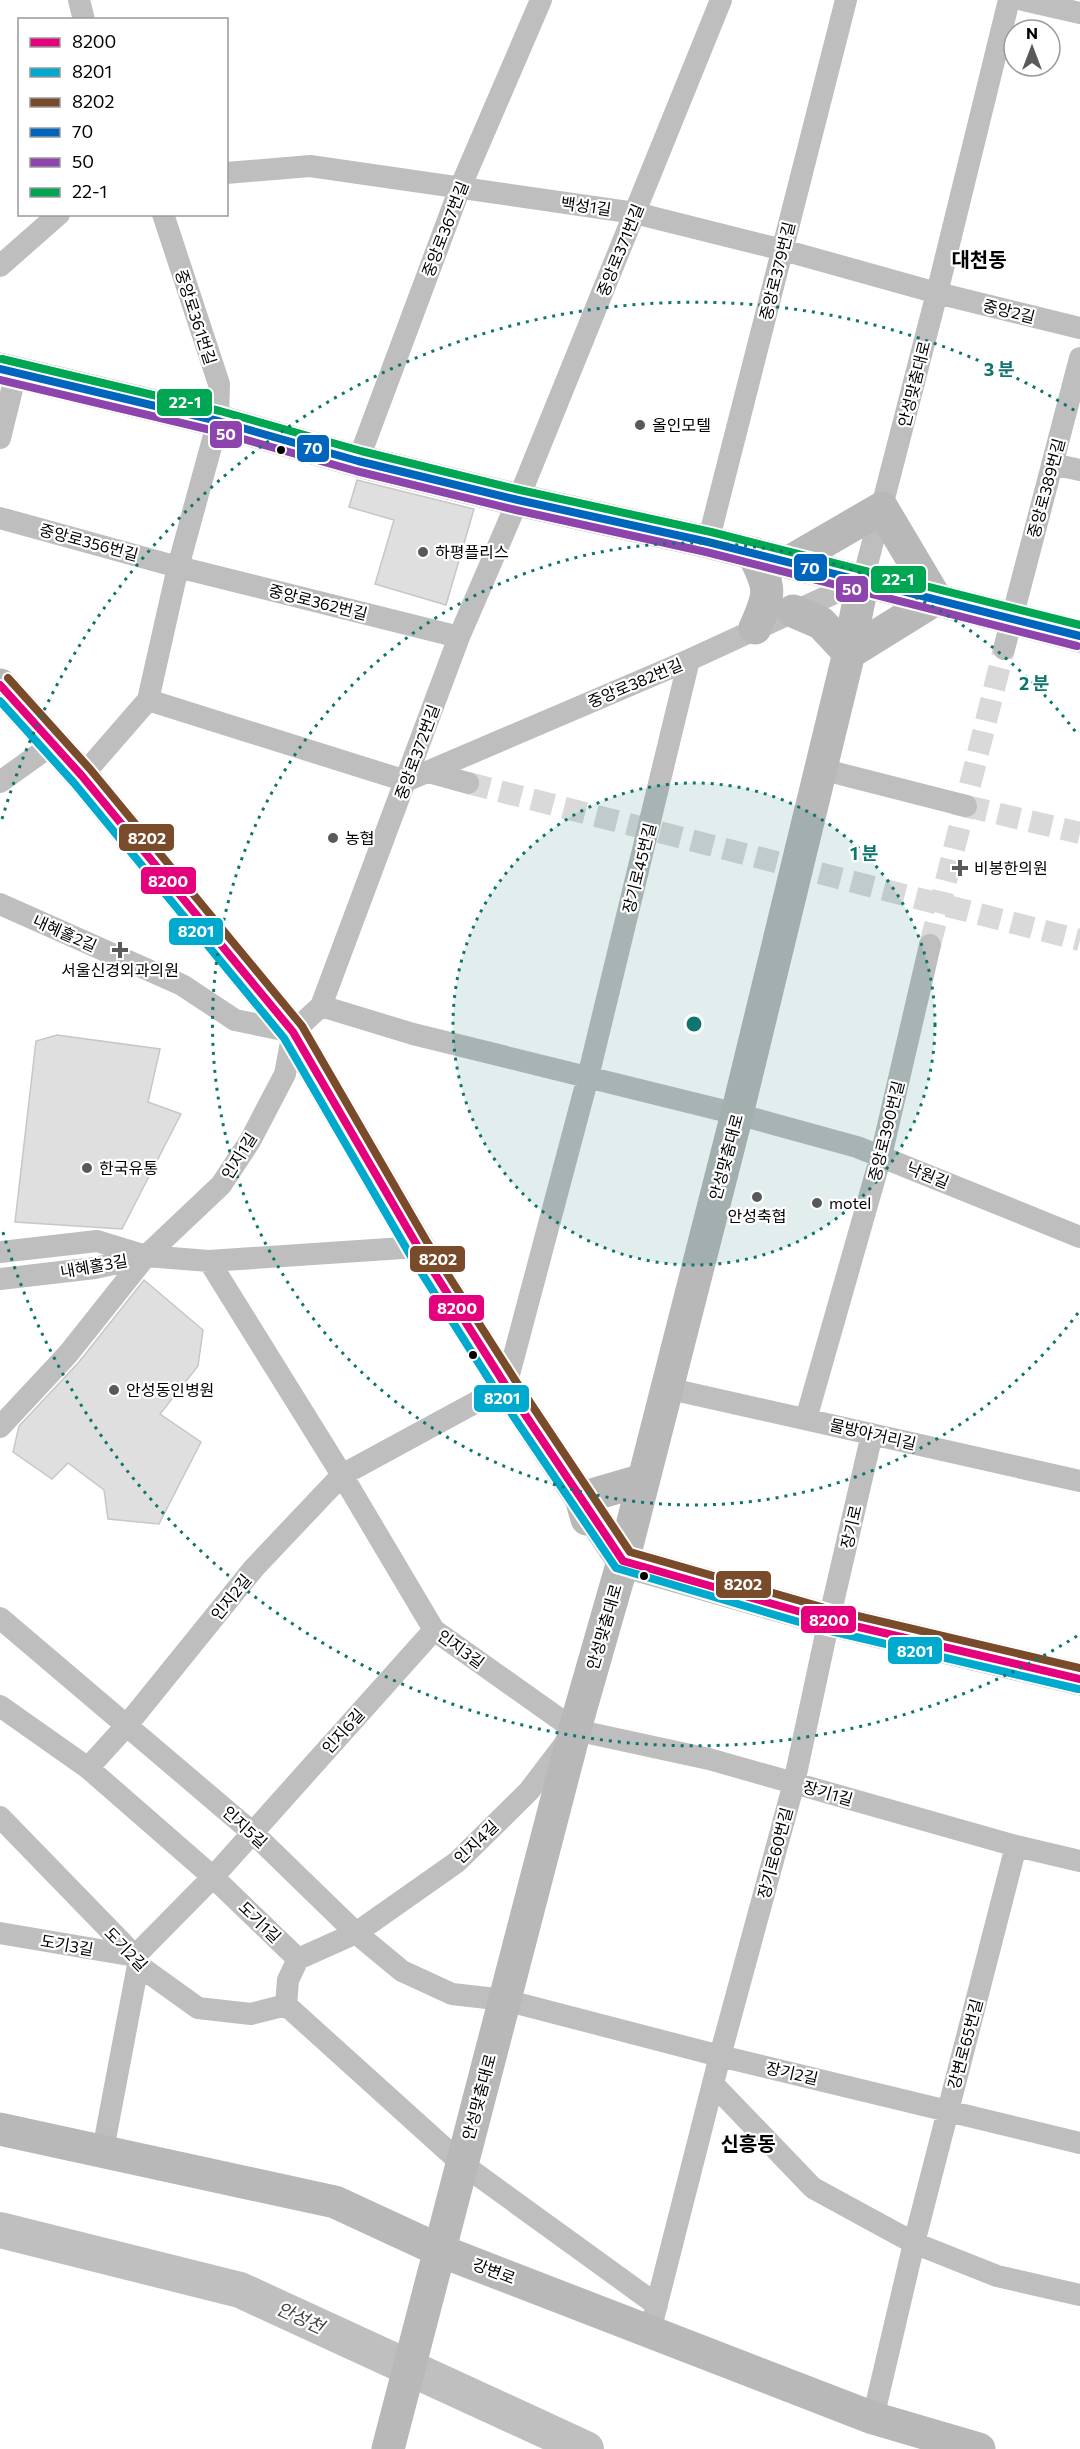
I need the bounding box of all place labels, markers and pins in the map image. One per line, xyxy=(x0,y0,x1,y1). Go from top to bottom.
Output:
place label: 올인모텔 xyxy=(652,415,711,434)
marker: 올인모텔 xyxy=(633,418,647,432)
unlabelled marker xyxy=(275,444,287,456)
place label: 하평플리스 xyxy=(435,542,509,561)
marker: 하평플리스 xyxy=(416,545,430,559)
place label: 농협 xyxy=(345,828,374,847)
marker: 농협 xyxy=(326,831,340,845)
place label: 비봉한의원 xyxy=(974,858,1048,877)
marker: 비봉한의원 xyxy=(951,859,969,877)
marker: 서울신경외과의원 xyxy=(111,941,129,959)
place label: 서울신경외과의원 xyxy=(61,960,179,979)
centre of rings xyxy=(684,1014,704,1034)
place label: 한국유통 xyxy=(99,1158,158,1177)
marker: 한국유통 xyxy=(80,1161,94,1175)
marker: 안성축협 xyxy=(750,1190,764,1204)
place label: motel xyxy=(829,1193,871,1212)
marker: motel xyxy=(810,1196,824,1210)
place label: 안성축협 xyxy=(728,1206,786,1225)
unlabelled marker xyxy=(467,1349,479,1361)
place label: 안성동인병원 xyxy=(126,1380,214,1399)
marker: 안성동인병원 xyxy=(107,1383,121,1397)
unlabelled marker xyxy=(638,1570,650,1582)

